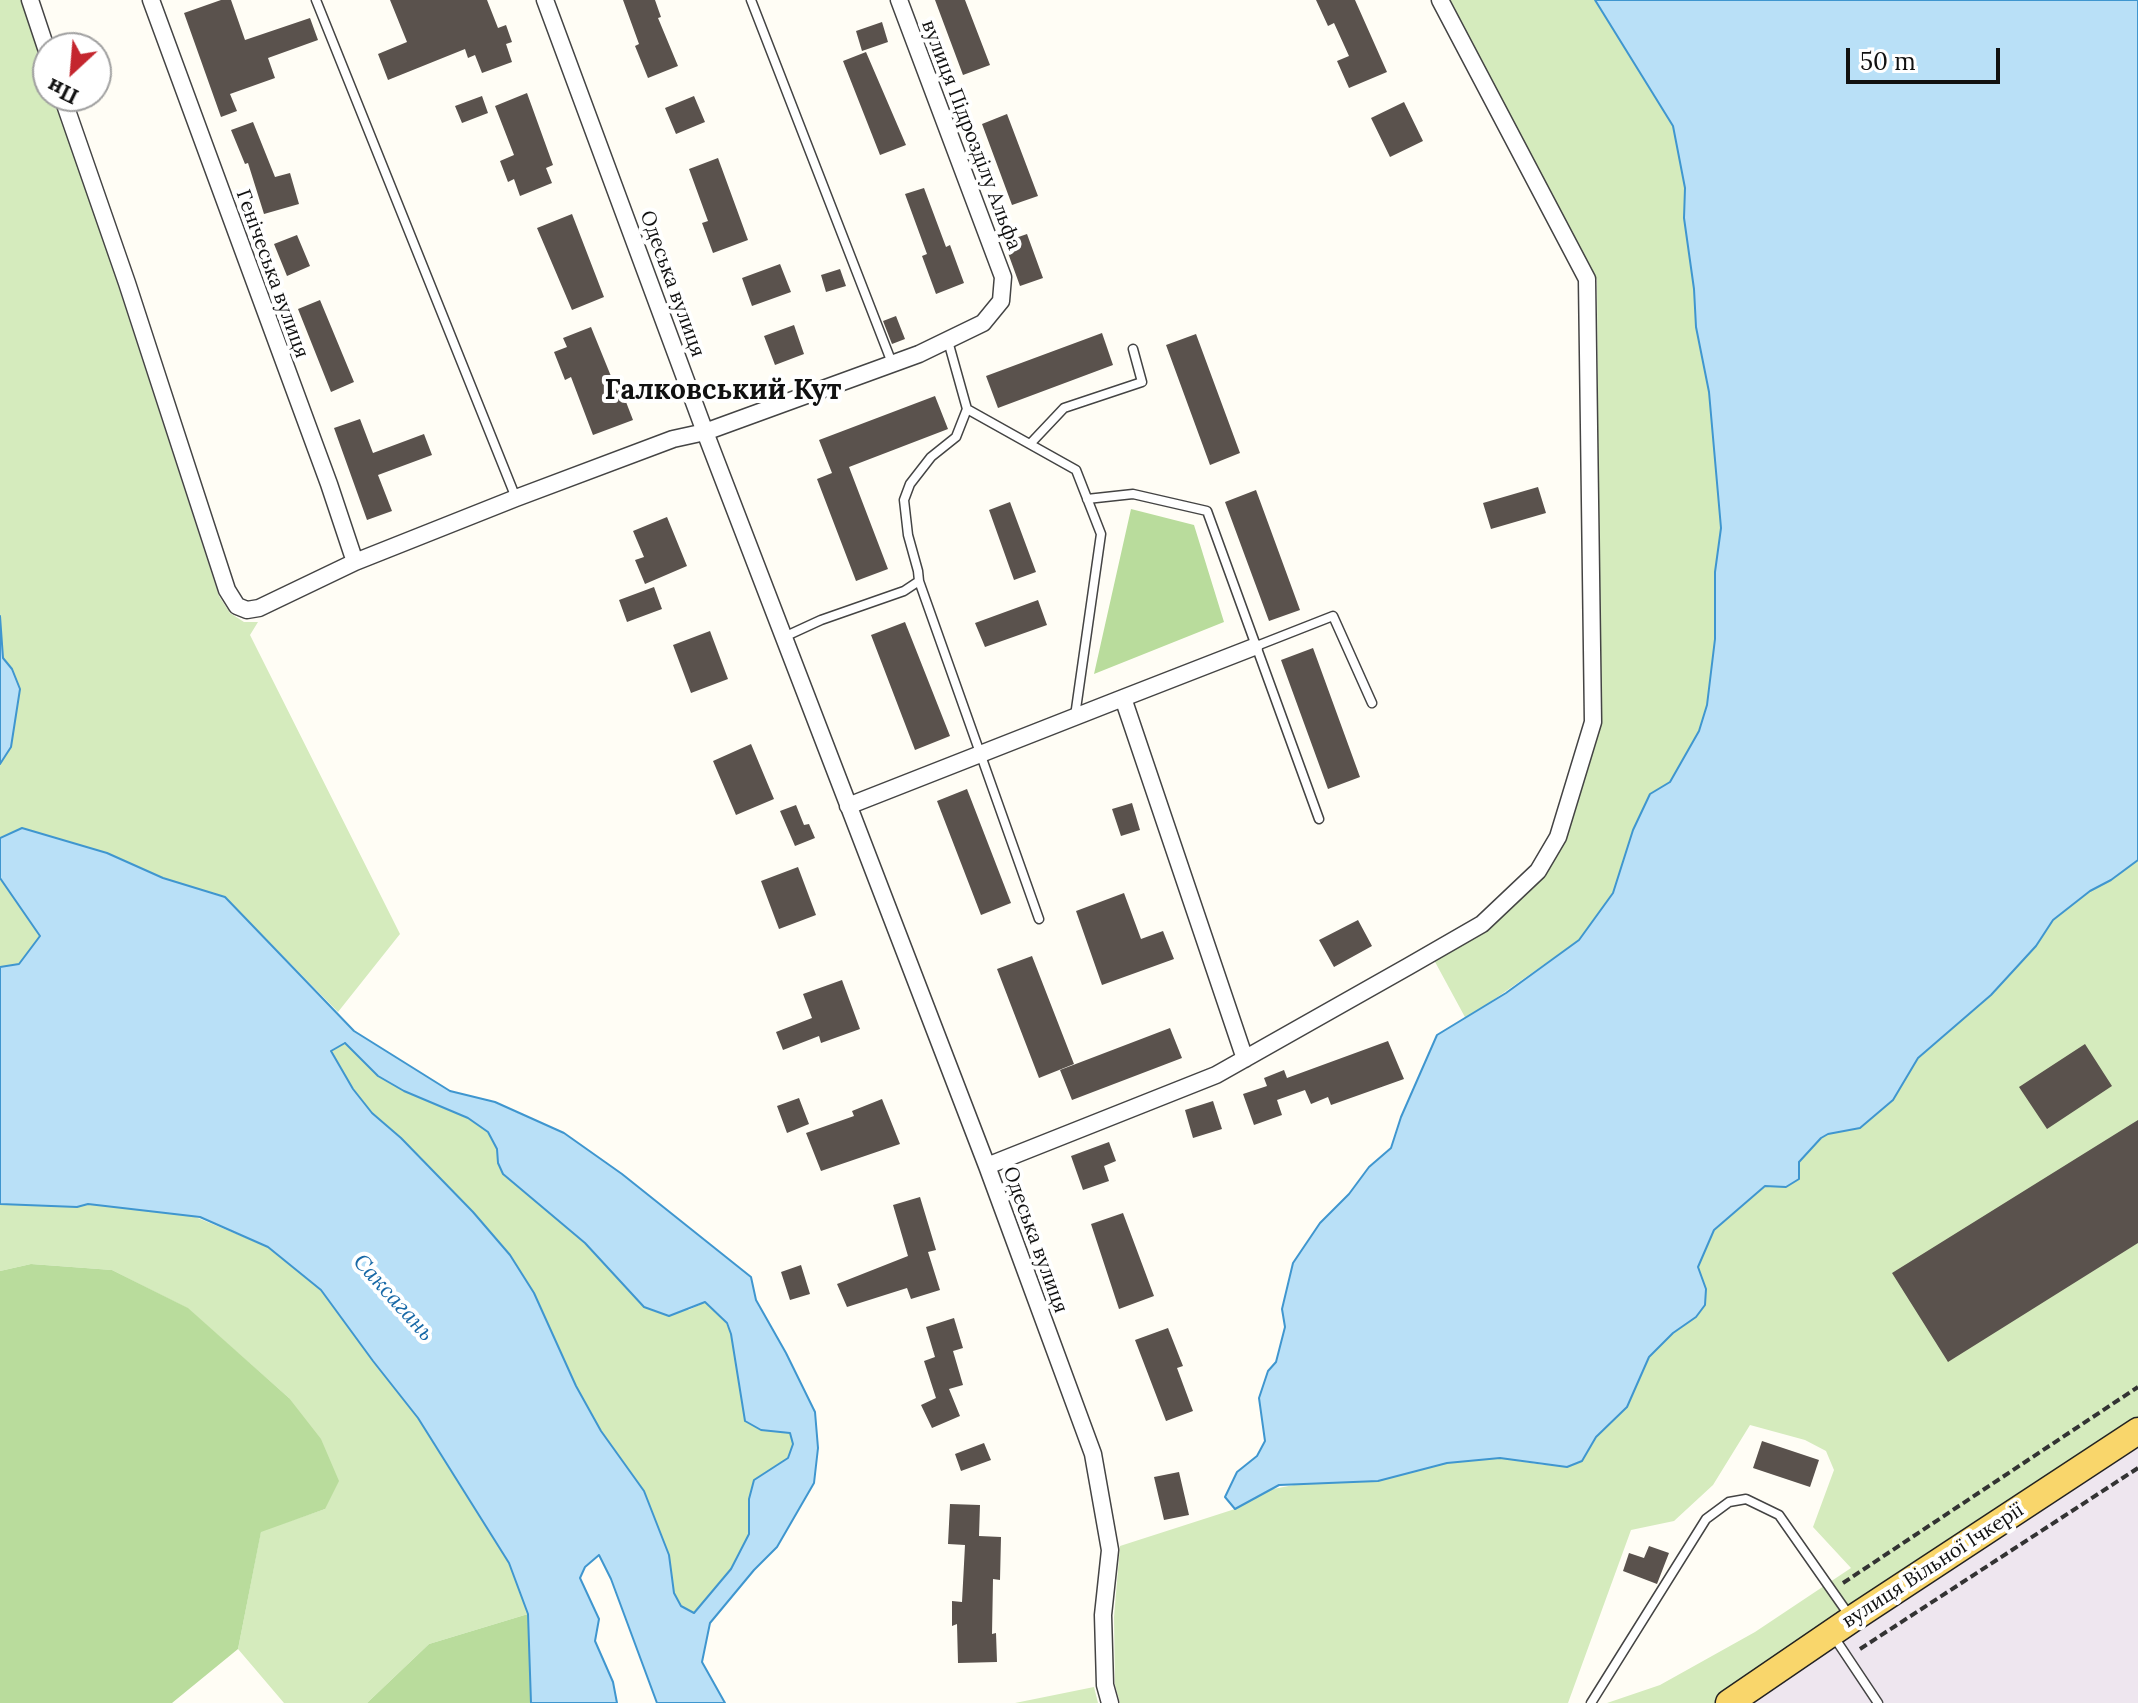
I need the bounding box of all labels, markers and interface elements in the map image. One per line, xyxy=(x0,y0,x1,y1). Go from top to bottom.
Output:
street label: вулиця Підрозділу Альфа xyxy=(916,17,1026,253)
north arrow xyxy=(32,32,112,112)
scale bar xyxy=(1850,32,2004,82)
text: 50 m xyxy=(1860,46,1916,77)
text: Пн xyxy=(42,72,83,111)
street label: Генічеська вулиця xyxy=(230,187,314,361)
street label: Одеська вулиця xyxy=(634,208,710,360)
district label: Галковський Кут xyxy=(605,374,841,408)
street label: Одеська вулиця xyxy=(997,1164,1073,1316)
water label: Саксагань xyxy=(347,1249,439,1347)
street label: вулиця Вільної Ічкерії xyxy=(1838,1498,2028,1634)

